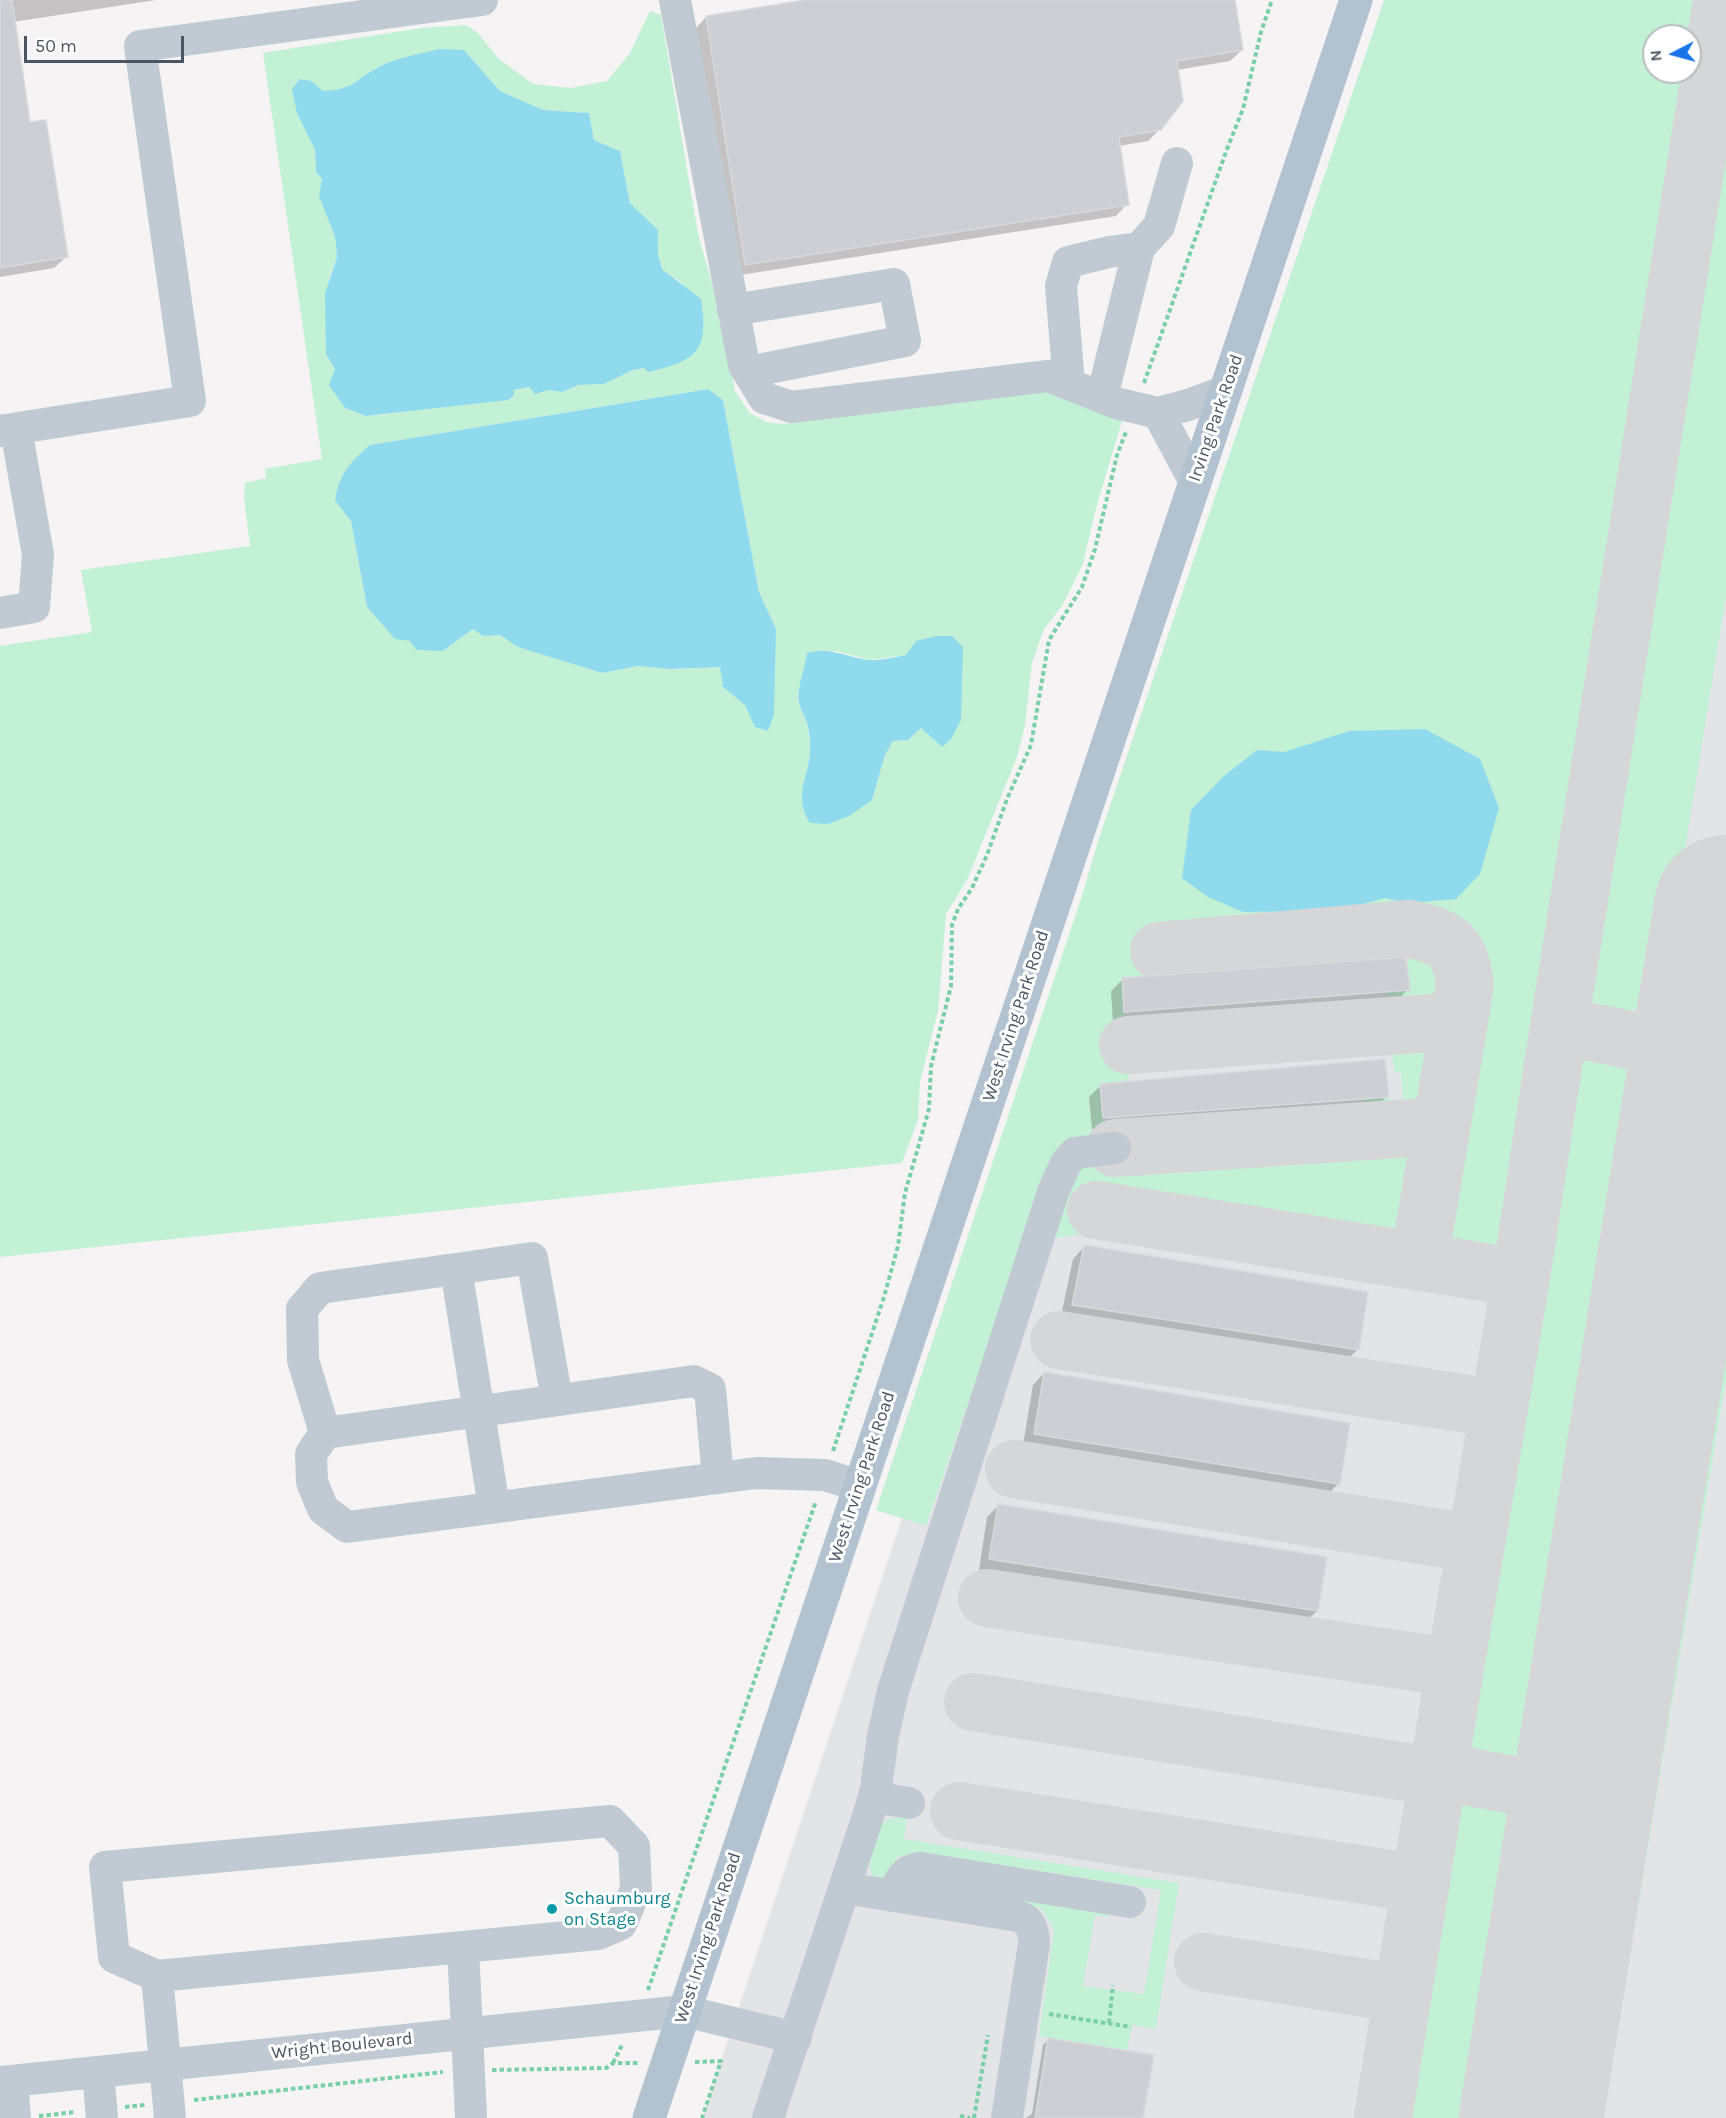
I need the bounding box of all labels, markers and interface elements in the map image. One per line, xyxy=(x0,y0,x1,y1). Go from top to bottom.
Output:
scale bar xyxy=(27,24,188,62)
north arrow xyxy=(1642,24,1702,84)
text: 50 m xyxy=(35,35,77,57)
text: N xyxy=(1646,49,1666,62)
street label: Irving Park Road xyxy=(1184,351,1248,485)
street label: West Irving Park Road xyxy=(978,928,1054,1104)
street label: West Irving Park Road xyxy=(824,1389,900,1565)
street label: West Irving Park Road xyxy=(670,1850,746,2026)
place label: Schaumburg on Stage xyxy=(564,1888,671,1930)
marker: Schaumburg on Stage xyxy=(545,1902,559,1916)
street label: Wright Boulevard xyxy=(270,2028,414,2064)

